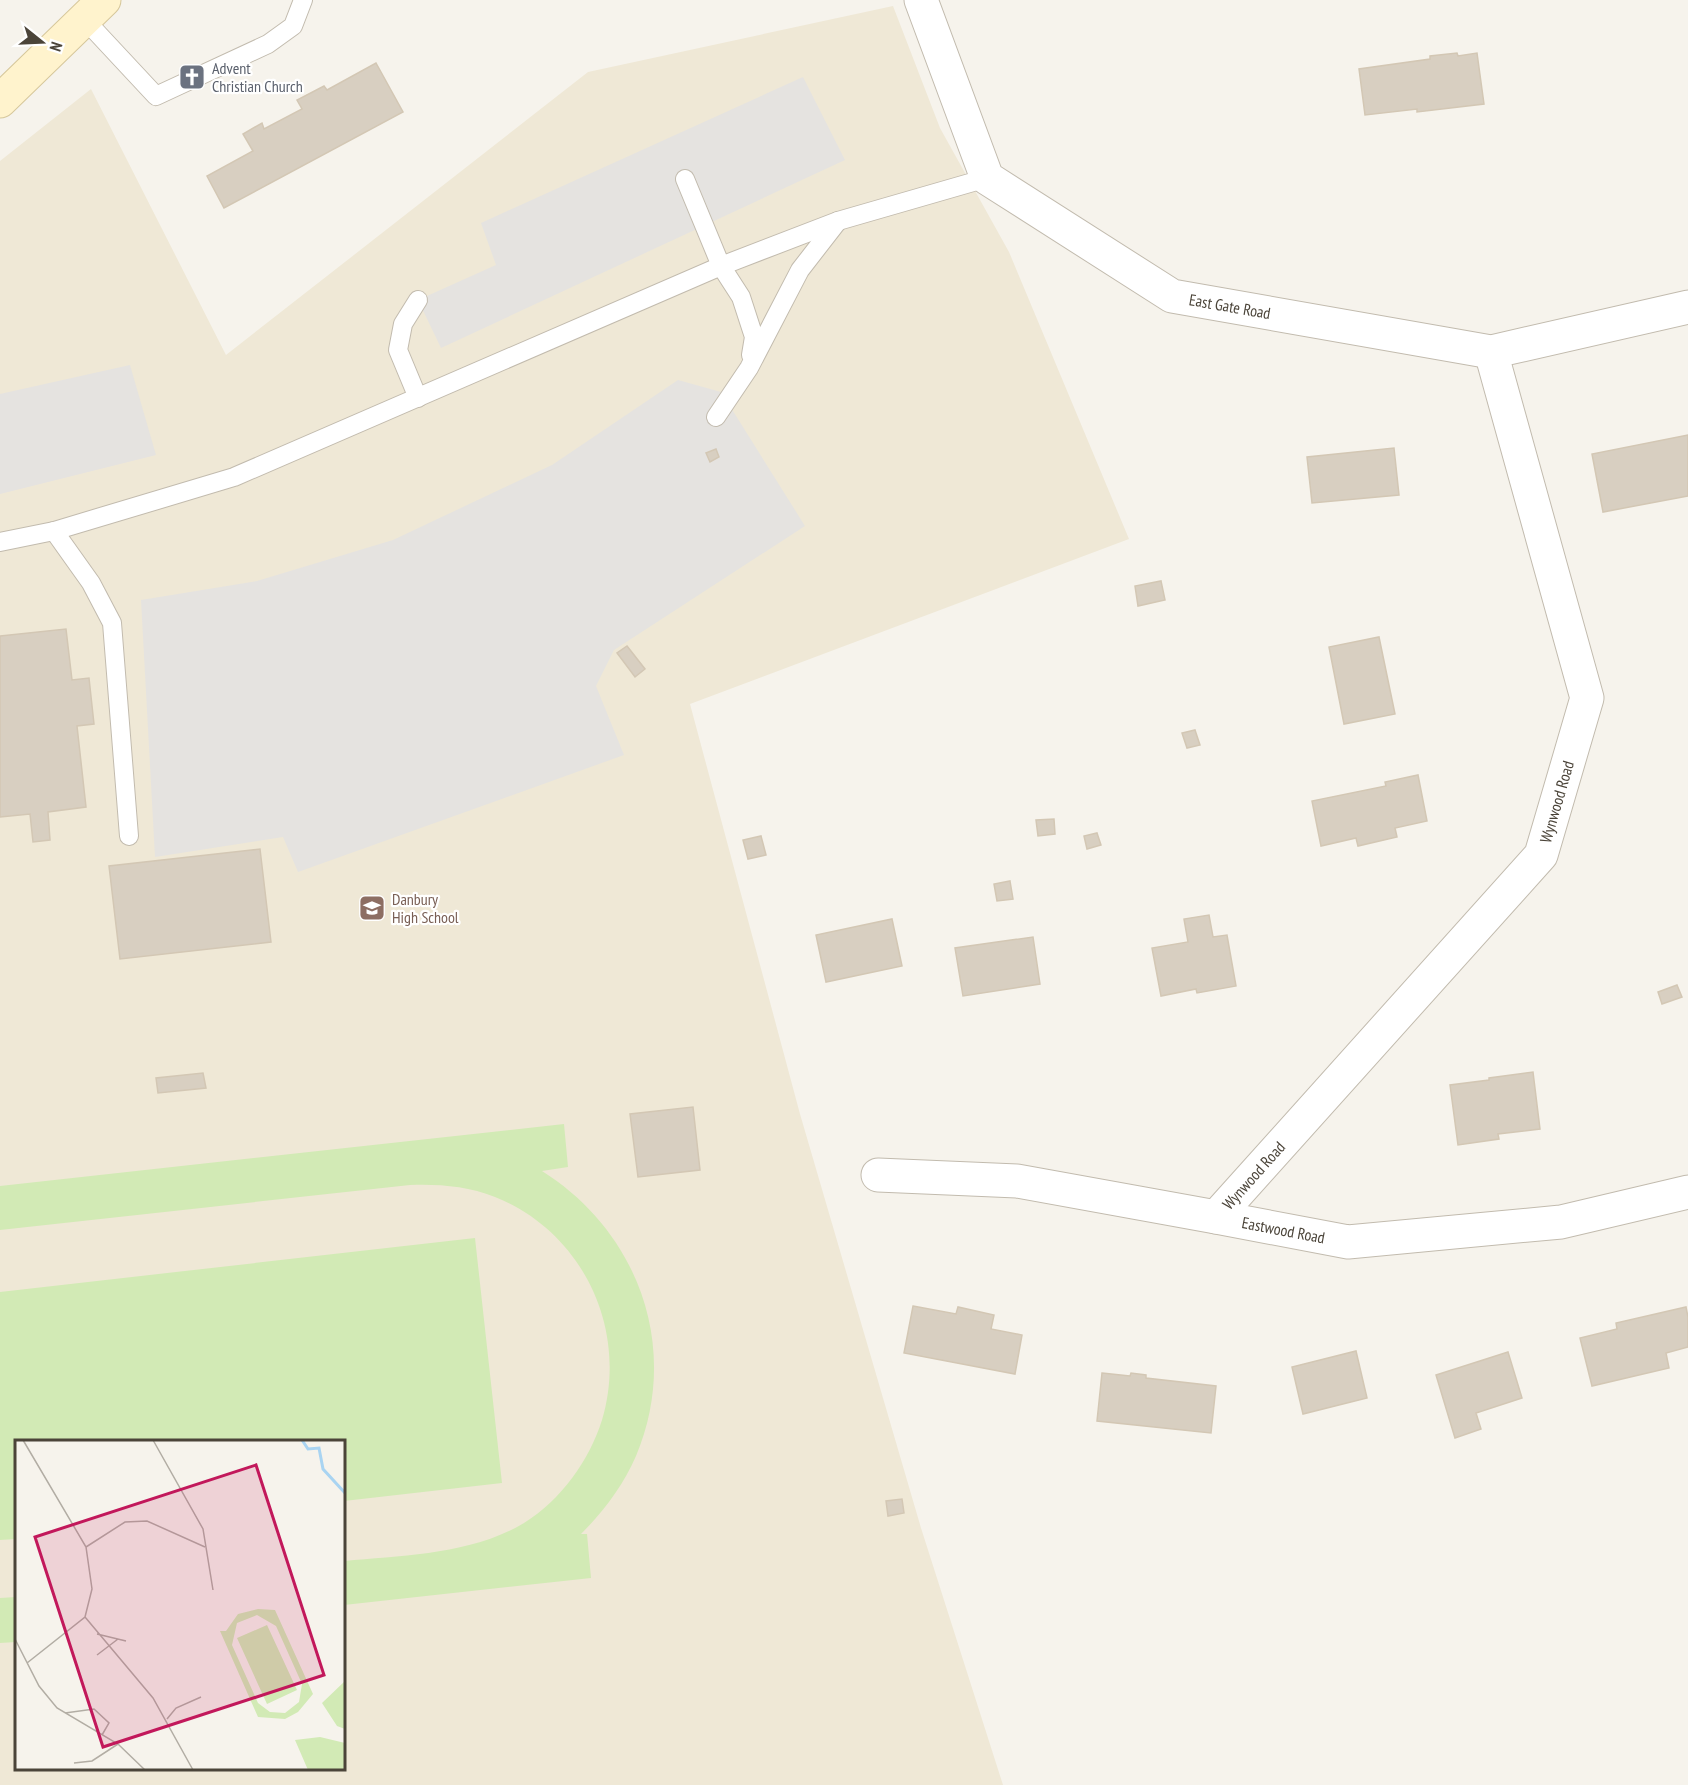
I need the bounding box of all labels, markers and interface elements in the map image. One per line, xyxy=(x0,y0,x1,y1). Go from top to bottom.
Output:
north arrow xyxy=(12,12,72,72)
text: N xyxy=(45,39,67,54)
place label: Advent Christian Church xyxy=(212,58,303,96)
church icon: Advent Christian Church xyxy=(177,62,207,92)
street label: East Gate Road xyxy=(1188,289,1272,323)
street label: Wynwood Road xyxy=(1535,758,1578,845)
place label: Danbury High School xyxy=(392,889,459,927)
school or university icon: Danbury High School xyxy=(357,893,387,923)
street label: Wynwood Road xyxy=(1218,1137,1289,1213)
street label: Eastwood Road xyxy=(1240,1212,1327,1247)
inset map xyxy=(15,1440,345,1770)

